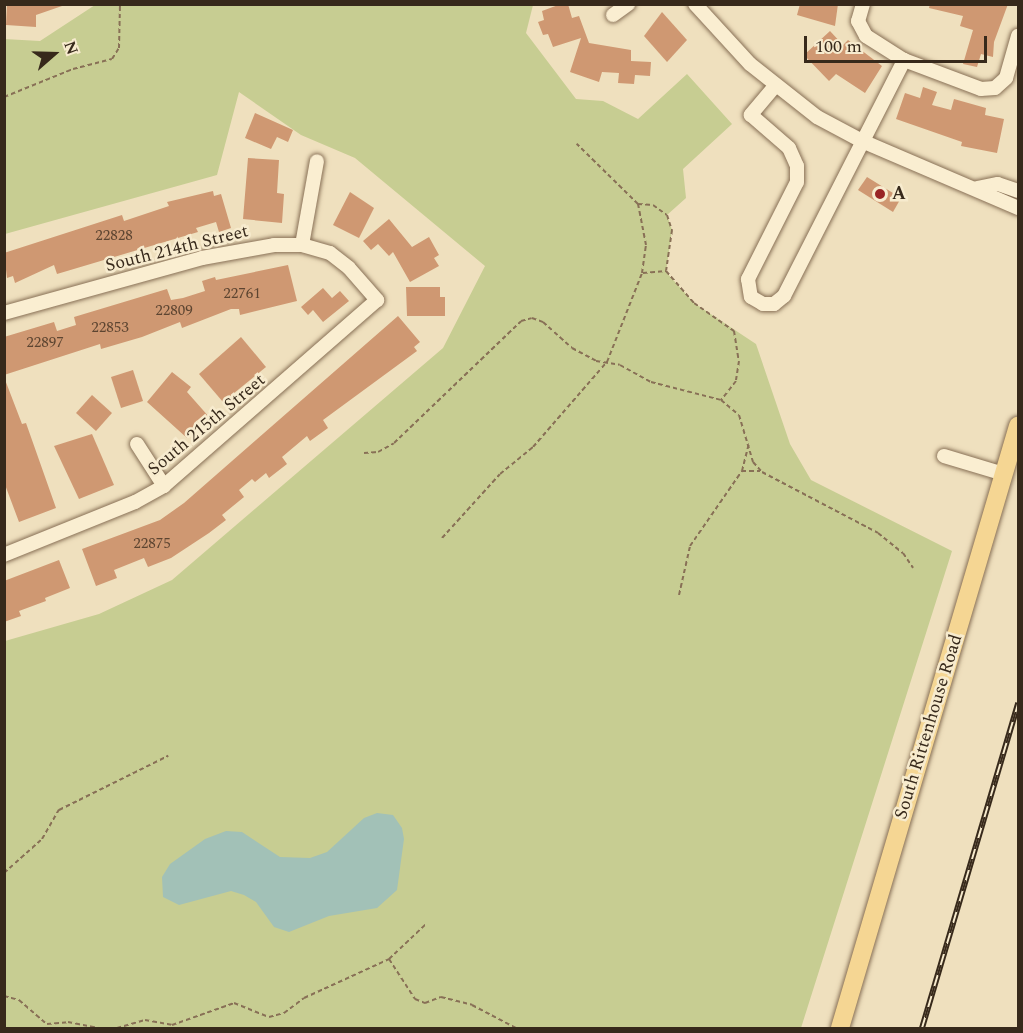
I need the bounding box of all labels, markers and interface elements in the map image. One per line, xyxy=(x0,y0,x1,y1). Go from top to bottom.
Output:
north arrow xyxy=(24,24,84,84)
scale bar xyxy=(807,24,990,62)
text: 100 m xyxy=(815,33,862,60)
text: N xyxy=(57,38,84,58)
place label: A xyxy=(892,183,906,205)
marker: A xyxy=(873,187,887,201)
street label: South 214th Street xyxy=(103,221,251,277)
house number: 22828 xyxy=(95,227,133,245)
house number: 22761 xyxy=(223,285,261,303)
house number: 22809 xyxy=(155,302,193,320)
house number: 22853 xyxy=(91,319,129,337)
house number: 22897 xyxy=(26,334,64,352)
street label: South 215th Street xyxy=(144,370,270,480)
house number: 22875 xyxy=(133,535,171,553)
street label: South Rittenhouse Road xyxy=(891,632,967,822)

